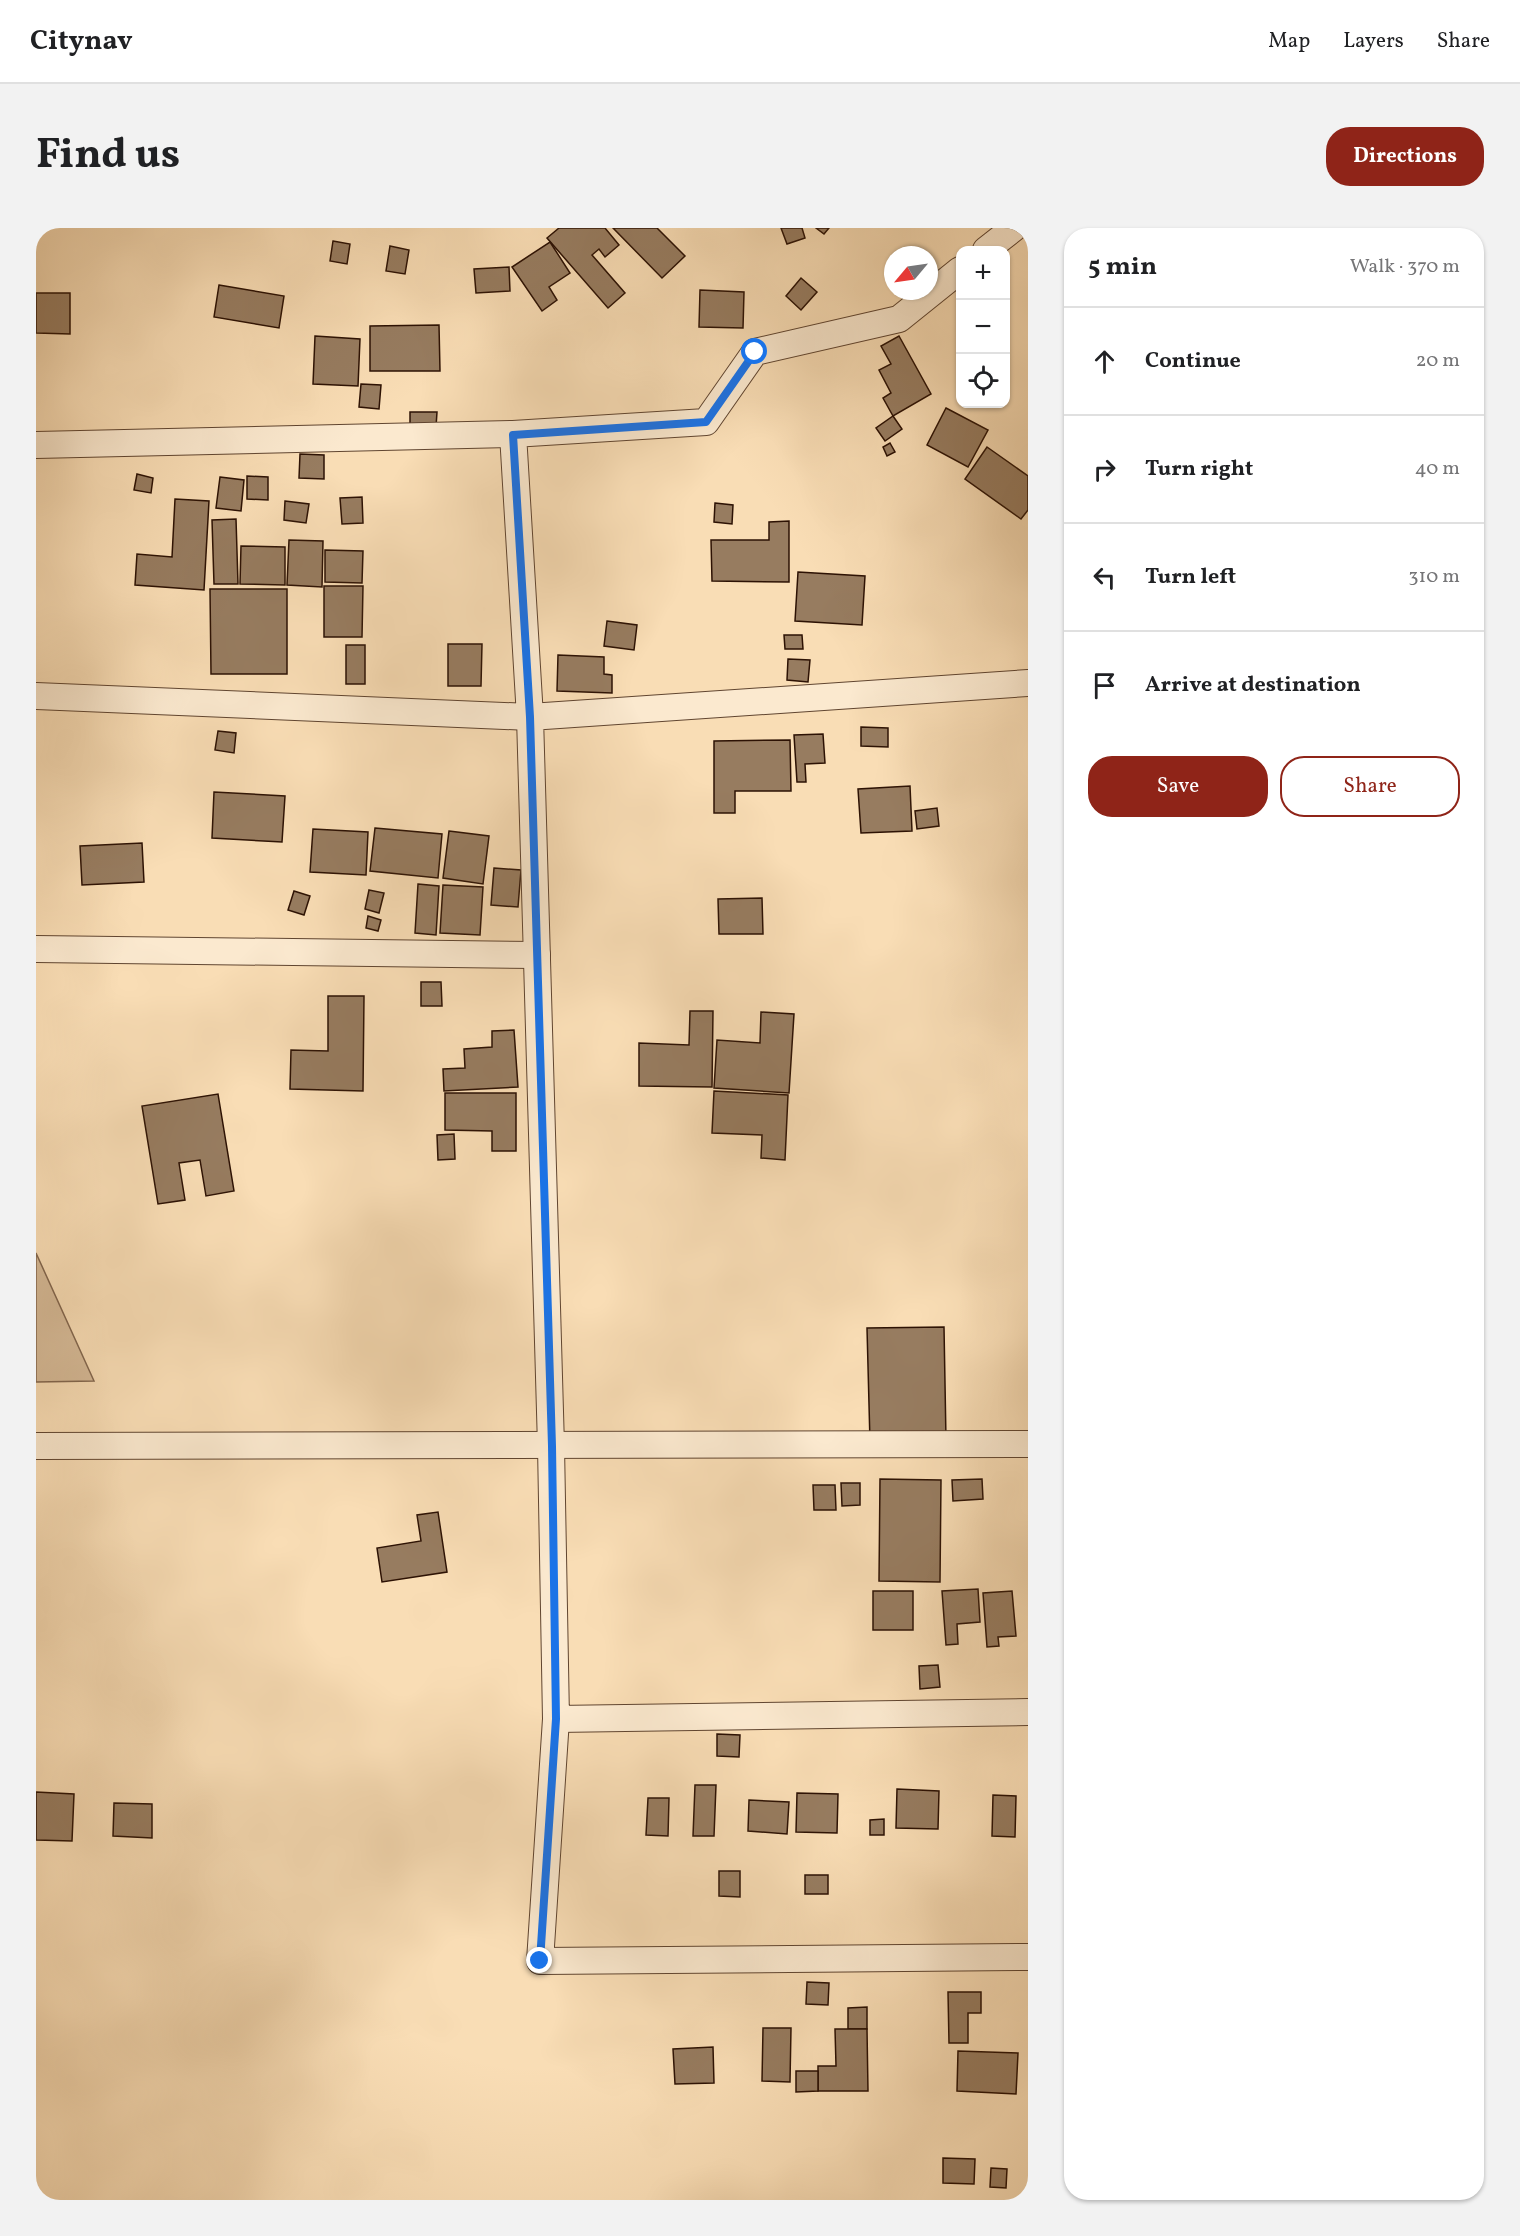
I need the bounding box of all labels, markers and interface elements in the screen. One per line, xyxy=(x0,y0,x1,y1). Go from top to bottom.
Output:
text: Citynav xyxy=(30,22,133,61)
text: Map xyxy=(1268,27,1310,56)
text: Layers xyxy=(1343,27,1404,56)
text: Share xyxy=(1437,27,1490,56)
text: Find us xyxy=(36,127,180,186)
button: Directions xyxy=(1326,127,1484,186)
north arrow xyxy=(884,246,938,300)
map controls xyxy=(956,246,1010,408)
button: + xyxy=(956,246,1010,300)
text: 5 min xyxy=(1088,249,1157,285)
text: Walk · 370 m xyxy=(1350,253,1460,281)
button: − xyxy=(956,300,1010,354)
route start xyxy=(741,338,767,364)
icon: ahead xyxy=(1088,345,1121,378)
text: Continue xyxy=(1145,346,1241,377)
text: 20 m xyxy=(1416,347,1460,375)
button: locate xyxy=(956,354,1010,408)
icon: right xyxy=(1088,453,1121,486)
text: Turn right xyxy=(1145,454,1253,485)
text: 40 m xyxy=(1415,455,1460,483)
icon: left xyxy=(1088,561,1121,594)
text: Turn left xyxy=(1145,562,1236,593)
text: 310 m xyxy=(1408,563,1460,591)
icon: arrive xyxy=(1088,669,1121,702)
text: Arrive at destination xyxy=(1145,670,1361,701)
button: Save xyxy=(1088,756,1268,817)
button: Share xyxy=(1280,756,1460,817)
route end xyxy=(526,1947,552,1973)

